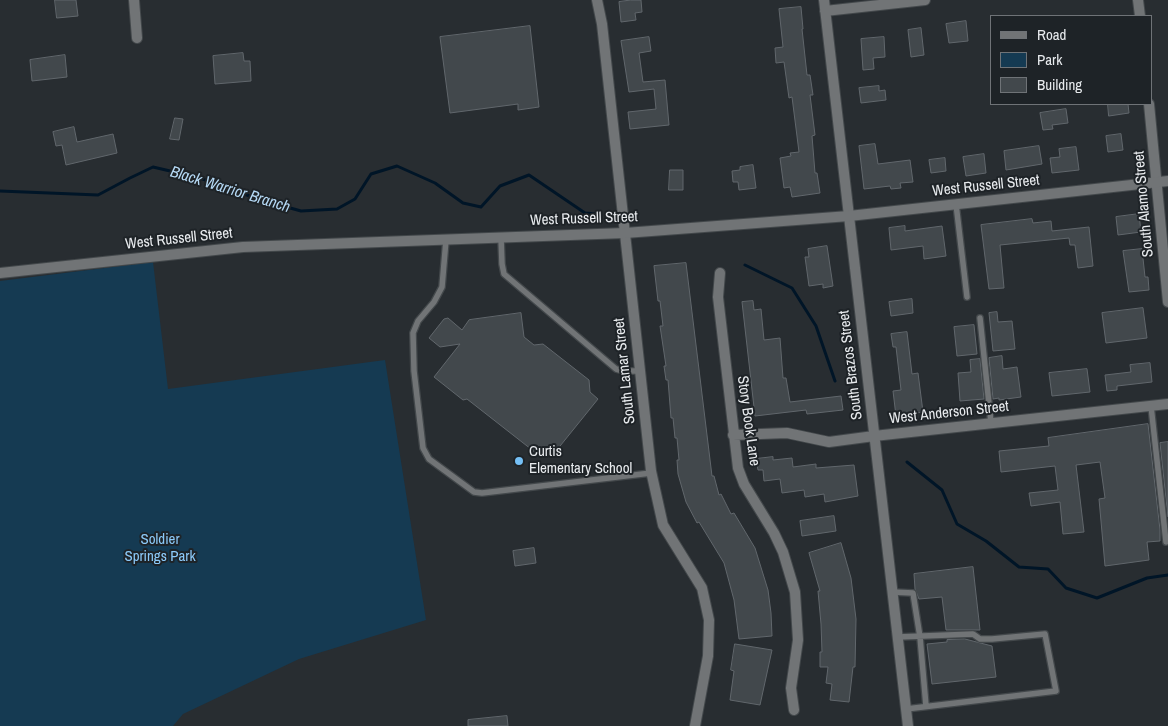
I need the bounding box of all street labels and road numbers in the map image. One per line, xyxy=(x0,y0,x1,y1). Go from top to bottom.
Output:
street label: South Alamo Street xyxy=(1130,150,1158,258)
street label: West Russell Street xyxy=(931,171,1041,201)
street label: West Russell Street xyxy=(530,208,638,230)
street label: West Russell Street xyxy=(124,224,234,254)
street label: South Brazos Street xyxy=(835,309,867,421)
street label: South Lamar Street xyxy=(610,317,640,425)
street label: Story Book Lane xyxy=(733,375,763,467)
street label: West Anderson Street xyxy=(888,398,1010,428)

